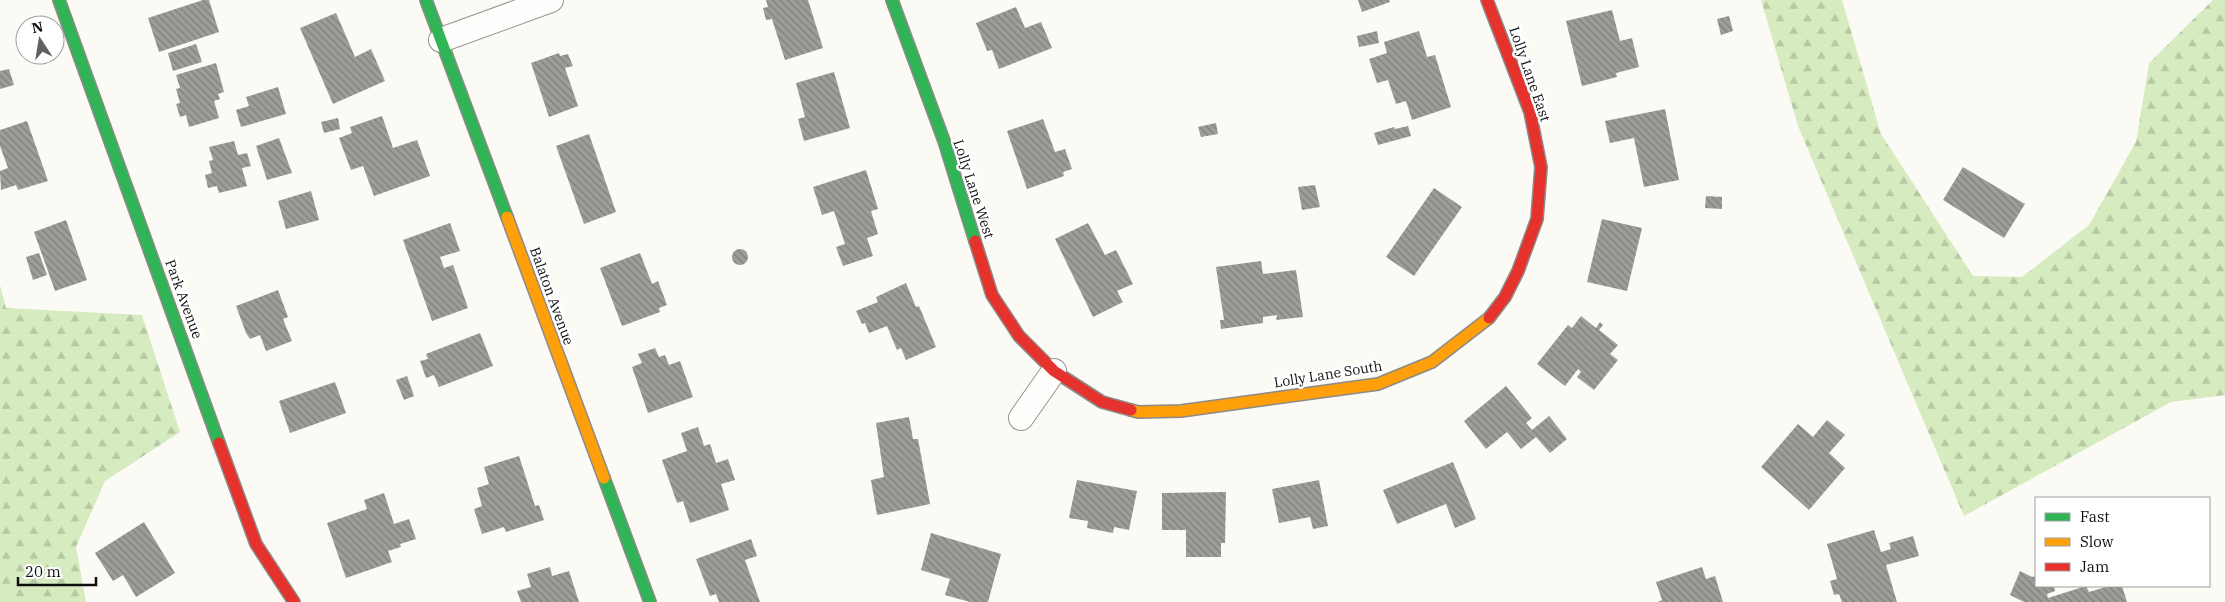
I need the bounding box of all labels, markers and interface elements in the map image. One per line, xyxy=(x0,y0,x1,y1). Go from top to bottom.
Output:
north arrow xyxy=(15,15,65,65)
text: N xyxy=(30,17,45,37)
street label: Lolly Lane East xyxy=(1505,24,1555,124)
street label: Lolly Lane West xyxy=(950,137,999,241)
street label: Balaton Avenue xyxy=(526,245,578,347)
street label: Park Avenue xyxy=(161,257,207,341)
street label: Lolly Lane South xyxy=(1273,357,1384,391)
legend xyxy=(2035,497,2210,587)
text: Fast xyxy=(2080,507,2110,526)
text: Slow xyxy=(2080,532,2114,551)
scale bar xyxy=(18,554,95,586)
text: Jam xyxy=(2080,557,2109,576)
text: 20 m xyxy=(25,562,61,581)

